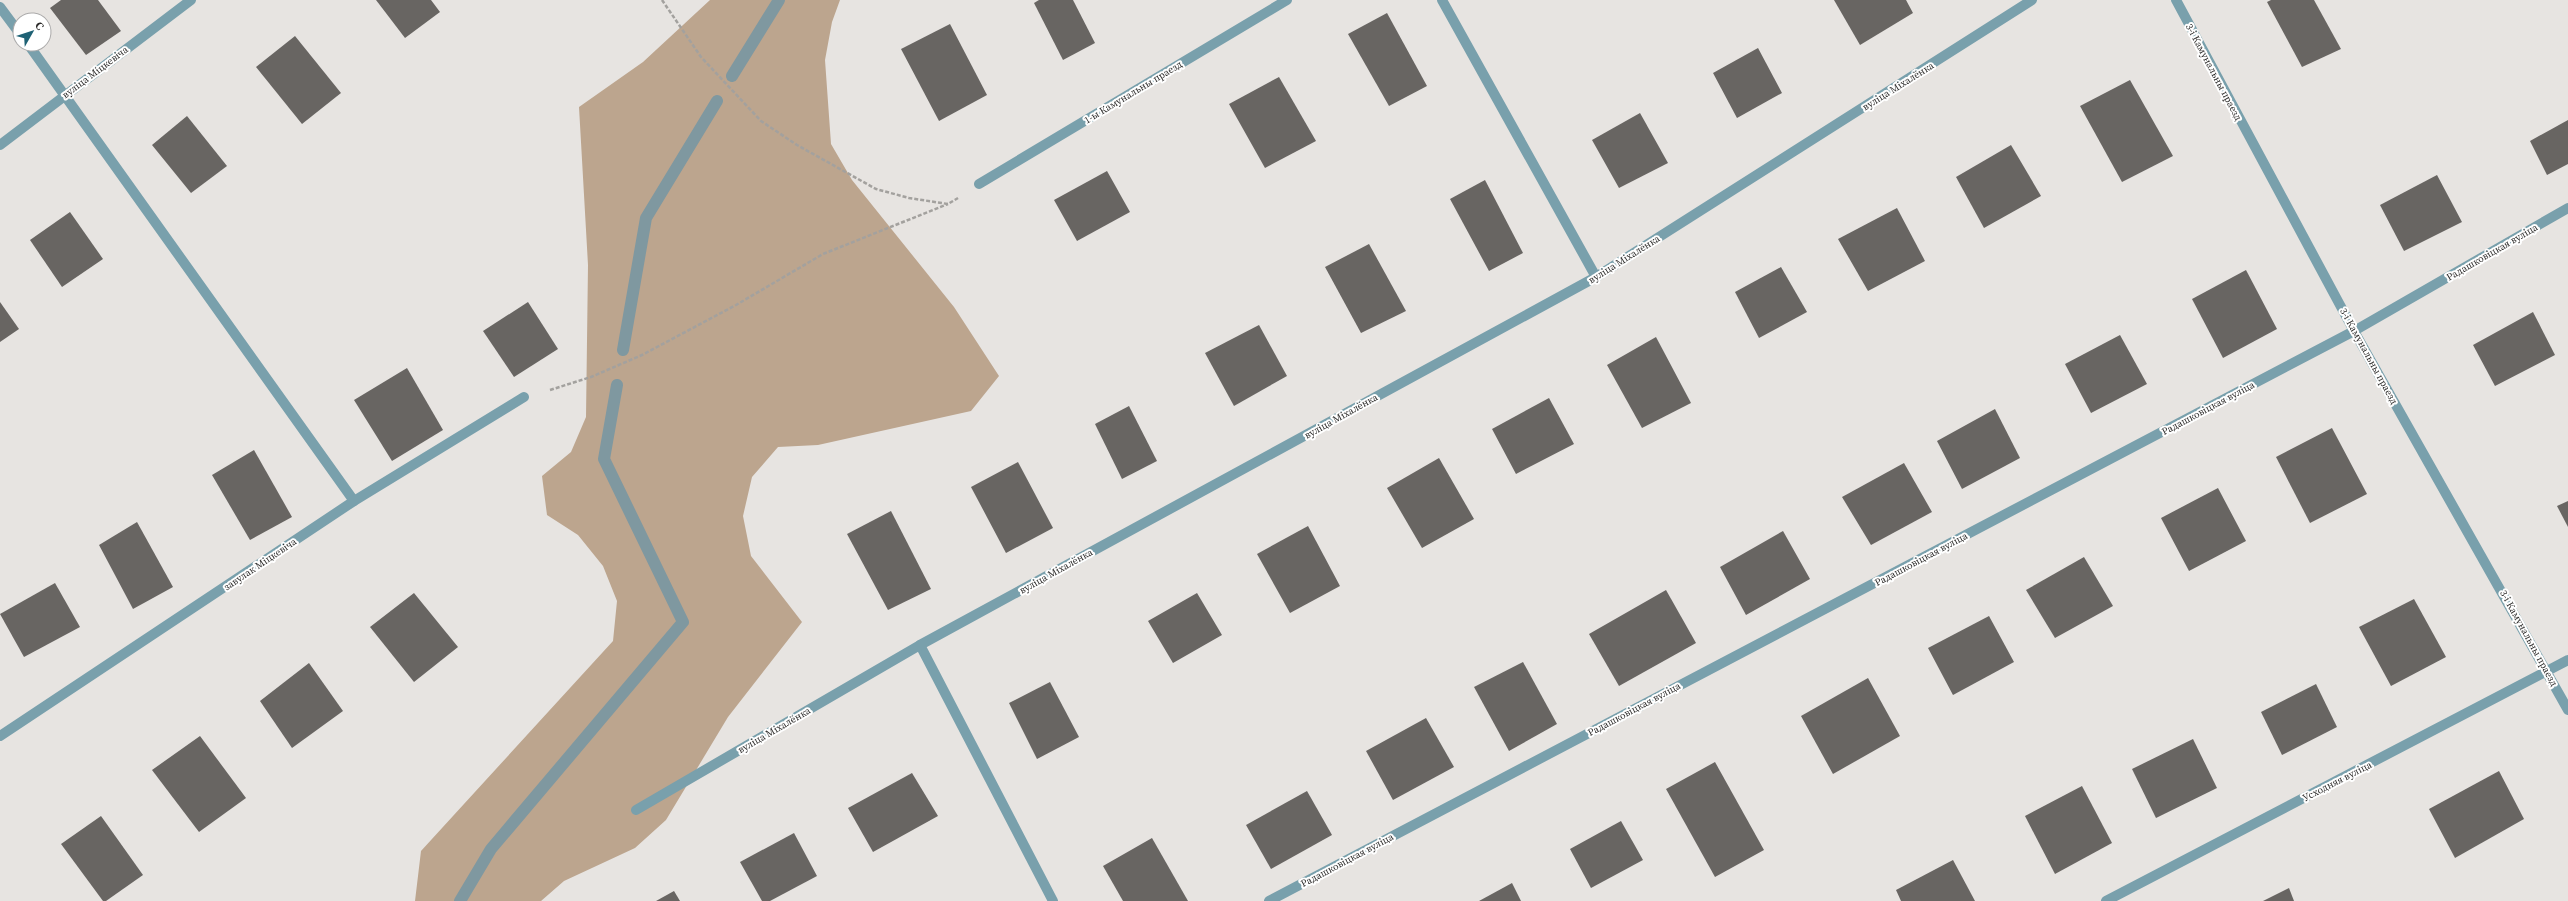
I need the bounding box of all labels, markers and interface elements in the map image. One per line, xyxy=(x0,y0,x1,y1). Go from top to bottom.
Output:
north arrow xyxy=(12,12,52,52)
text: С xyxy=(31,19,47,34)
street label: 3-і Камунальны праезд xyxy=(2183,21,2245,123)
street label: вуліца Міцкевіча xyxy=(59,42,131,101)
street label: 1-ы Камунальны праезд xyxy=(1081,57,1185,127)
street label: вуліца Міхалёнка xyxy=(1860,58,1937,113)
street label: Радашковіцкая вуліца xyxy=(2444,220,2541,283)
street label: вуліца Міхалёнка xyxy=(1586,231,1663,286)
street label: 3-і Камунальны праезд xyxy=(2337,306,2401,407)
street label: Радашковіцкая вуліца xyxy=(2159,378,2258,438)
street label: вуліца Міхалёнка xyxy=(1302,390,1381,442)
street label: Радашковіцкая вуліца xyxy=(1872,529,1971,589)
street label: завулак Міцкевіча xyxy=(221,534,300,593)
street label: вуліца Міхалёнка xyxy=(1017,545,1096,597)
street label: 3-і Камунальны праезд xyxy=(2497,588,2561,689)
street label: Радашковіцкая вуліца xyxy=(1585,679,1684,739)
street label: вуліца Міхалёнка xyxy=(735,703,814,756)
street label: Усходняя вуліца xyxy=(2300,758,2375,804)
street label: Радашковіцкая вуліца xyxy=(1298,830,1397,890)

